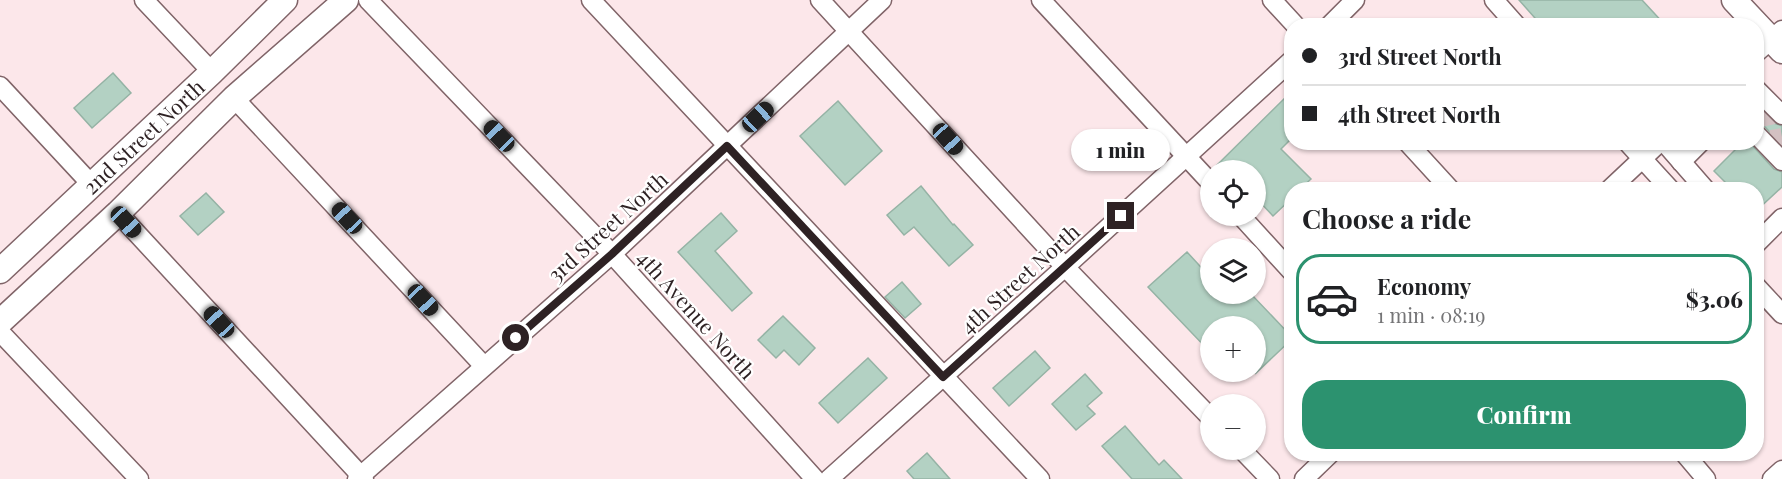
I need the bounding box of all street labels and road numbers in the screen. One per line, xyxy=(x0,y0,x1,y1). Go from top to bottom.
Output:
street label: 2nd Street North xyxy=(76,72,210,200)
street label: 3rd Street North xyxy=(541,164,673,287)
street label: 4th Street North xyxy=(953,216,1085,339)
street label: 4th Avenue North xyxy=(632,244,763,385)

